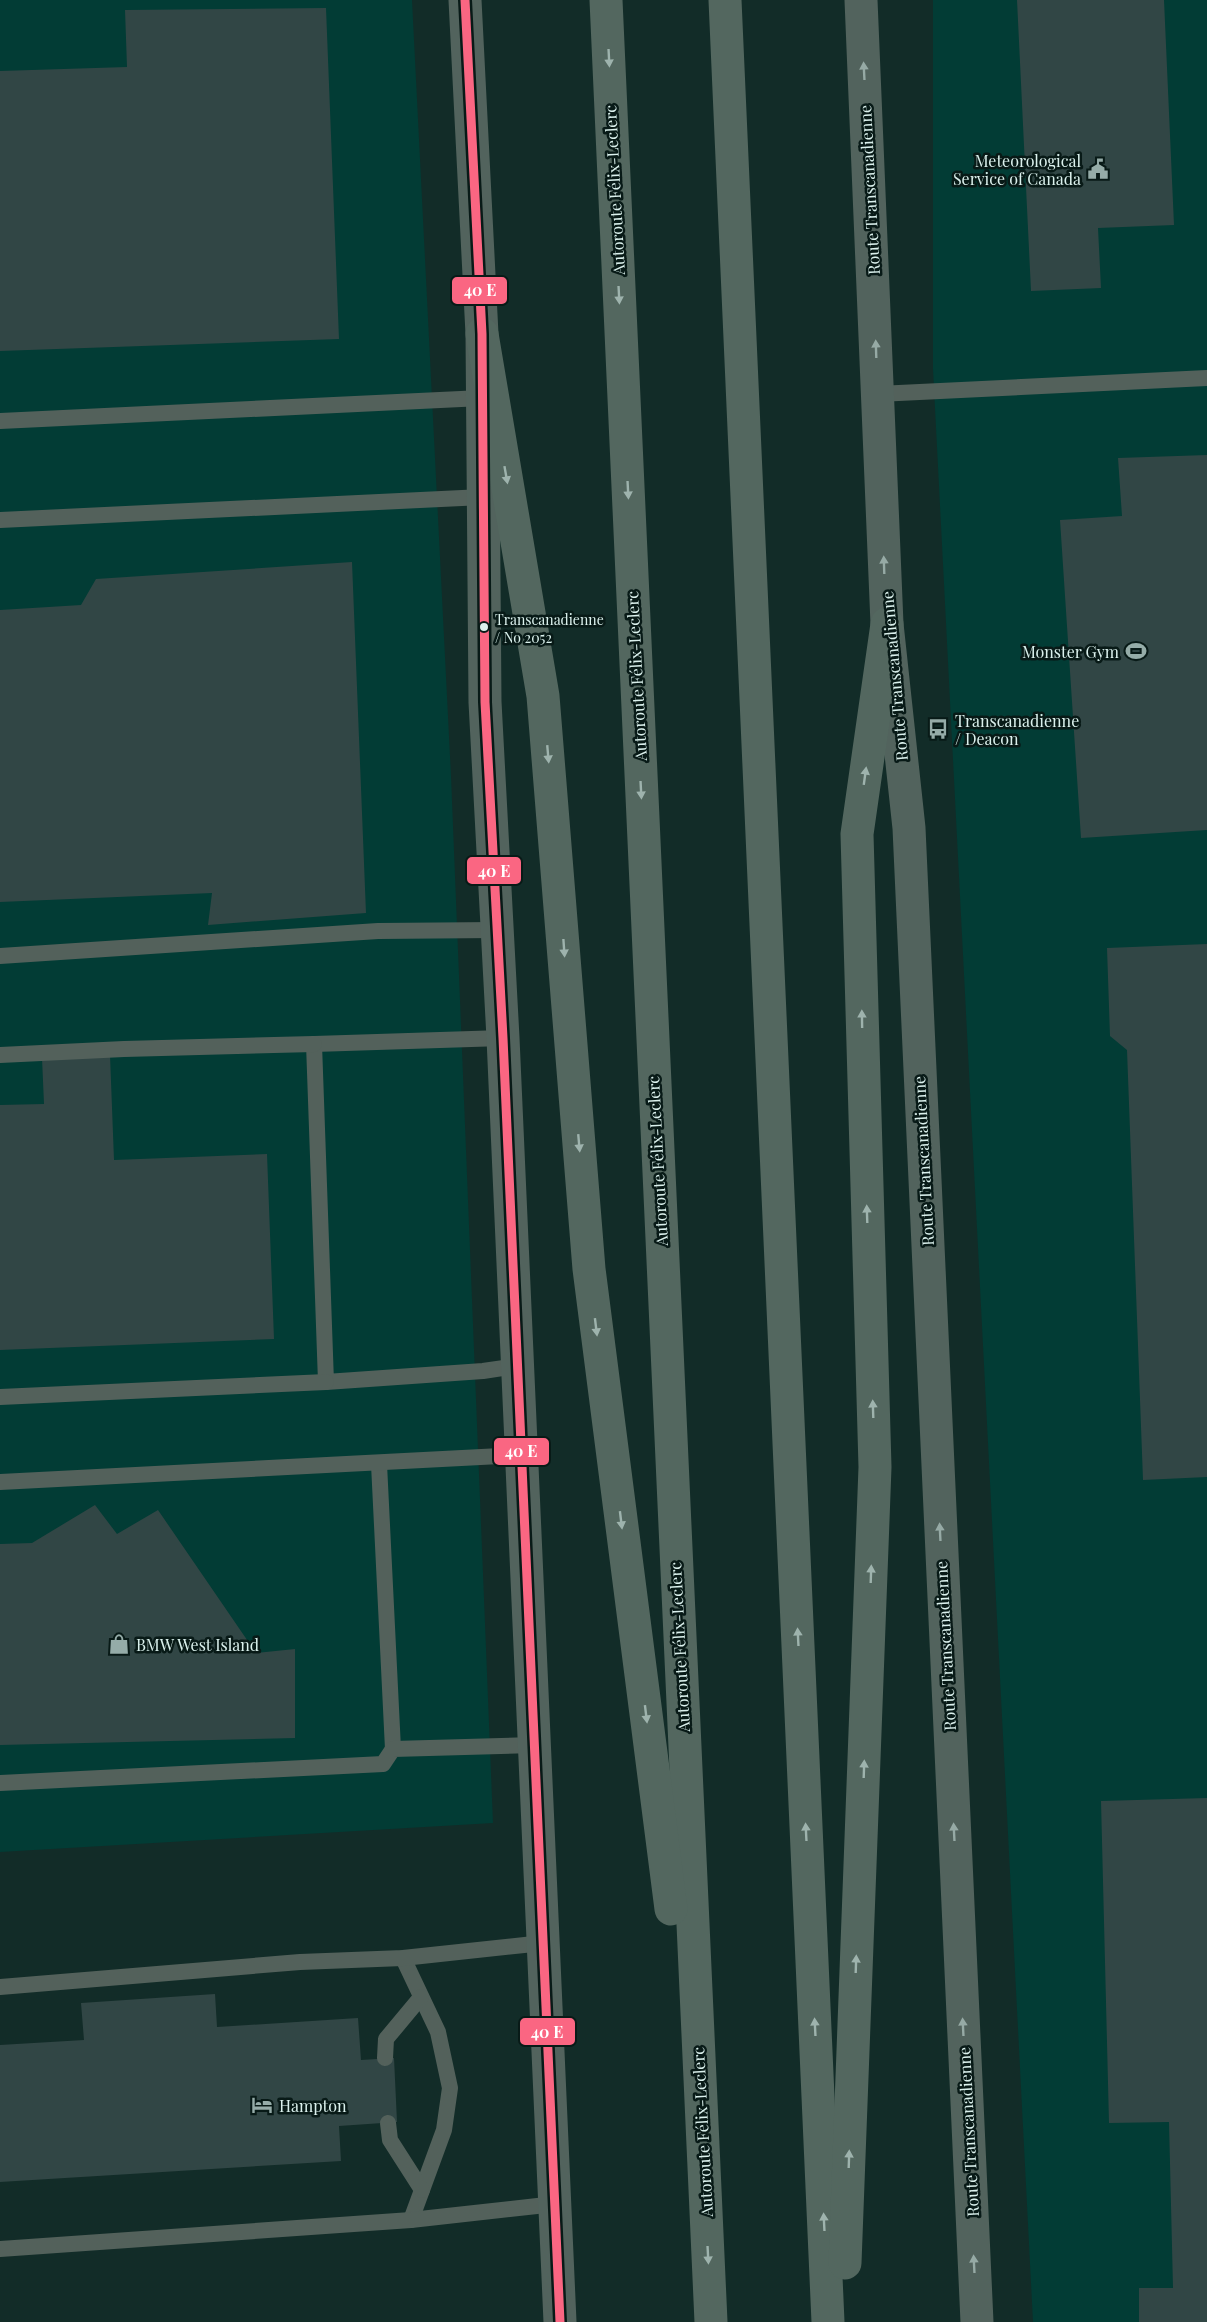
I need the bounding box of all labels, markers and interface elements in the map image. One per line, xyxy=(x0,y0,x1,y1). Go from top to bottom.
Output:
one-way arrow xyxy=(604,49,613,68)
one-way arrow xyxy=(859,61,868,80)
street label: Autoroute Félix-Leclerc xyxy=(599,104,629,276)
street label: Route Transcanadienne xyxy=(854,105,884,275)
place label: Meteorological Service of Canada xyxy=(953,150,1081,189)
public building icon: Meteorological Service of Canada xyxy=(1086,157,1110,181)
line badge: 40 E xyxy=(451,276,508,305)
text: 40 E xyxy=(464,279,496,300)
one-way arrow xyxy=(615,286,624,305)
one-way arrow xyxy=(871,340,881,359)
one-way arrow xyxy=(501,466,510,485)
one-way arrow xyxy=(623,481,632,500)
one-way arrow xyxy=(880,556,889,575)
street label: Autoroute Félix-Leclerc xyxy=(621,590,651,762)
street label: Route Transcanadienne xyxy=(876,590,912,762)
place label: Transcanadienne / No 2052 xyxy=(495,610,604,647)
marker: Transcanadienne / No 2052 xyxy=(478,621,490,633)
sports icon: Monster Gym xyxy=(1124,639,1148,663)
place label: Monster Gym xyxy=(1022,641,1119,662)
place label: Transcanadienne / Deacon xyxy=(955,710,1079,749)
bus stop icon: Transcanadienne / Deacon xyxy=(926,717,950,741)
one-way arrow xyxy=(543,744,553,763)
one-way arrow xyxy=(861,767,870,786)
one-way arrow xyxy=(636,780,646,799)
line badge: 40 E xyxy=(466,856,522,885)
text: 40 E xyxy=(478,860,510,881)
one-way arrow xyxy=(559,939,568,958)
one-way arrow xyxy=(857,1009,867,1028)
street label: Autoroute Félix-Leclerc xyxy=(642,1075,672,1247)
street label: Route Transcanadienne xyxy=(908,1076,938,1246)
one-way arrow xyxy=(574,1133,583,1152)
one-way arrow xyxy=(862,1204,872,1223)
one-way arrow xyxy=(592,1317,601,1336)
one-way arrow xyxy=(868,1399,878,1418)
line badge: 40 E xyxy=(493,1437,550,1466)
text: 40 E xyxy=(505,1440,537,1461)
one-way arrow xyxy=(617,1511,626,1530)
one-way arrow xyxy=(935,1523,944,1542)
street label: Autoroute Félix-Leclerc xyxy=(664,1561,694,1733)
street label: Route Transcanadienne xyxy=(930,1561,960,1731)
one-way arrow xyxy=(866,1565,876,1584)
one-way arrow xyxy=(793,1628,802,1647)
shop icon: BMW West Island xyxy=(107,1632,131,1656)
place label: BMW West Island xyxy=(136,1634,259,1655)
one-way arrow xyxy=(641,1704,651,1723)
one-way arrow xyxy=(859,1759,868,1778)
one-way arrow xyxy=(802,1822,811,1841)
one-way arrow xyxy=(949,1823,958,1842)
one-way arrow xyxy=(852,1954,861,1973)
line badge: 40 E xyxy=(519,2017,576,2046)
one-way arrow xyxy=(811,2017,820,2036)
one-way arrow xyxy=(958,2017,967,2036)
text: 40 E xyxy=(531,2021,563,2042)
street label: Autoroute Félix-Leclerc xyxy=(687,2046,717,2218)
street label: Route Transcanadienne xyxy=(953,2047,983,2217)
hotel icon: Hampton xyxy=(250,2093,274,2117)
place label: Hampton xyxy=(279,2095,347,2116)
one-way arrow xyxy=(844,2149,854,2168)
one-way arrow xyxy=(819,2212,828,2231)
one-way arrow xyxy=(703,2245,712,2264)
one-way arrow xyxy=(969,2254,978,2273)

